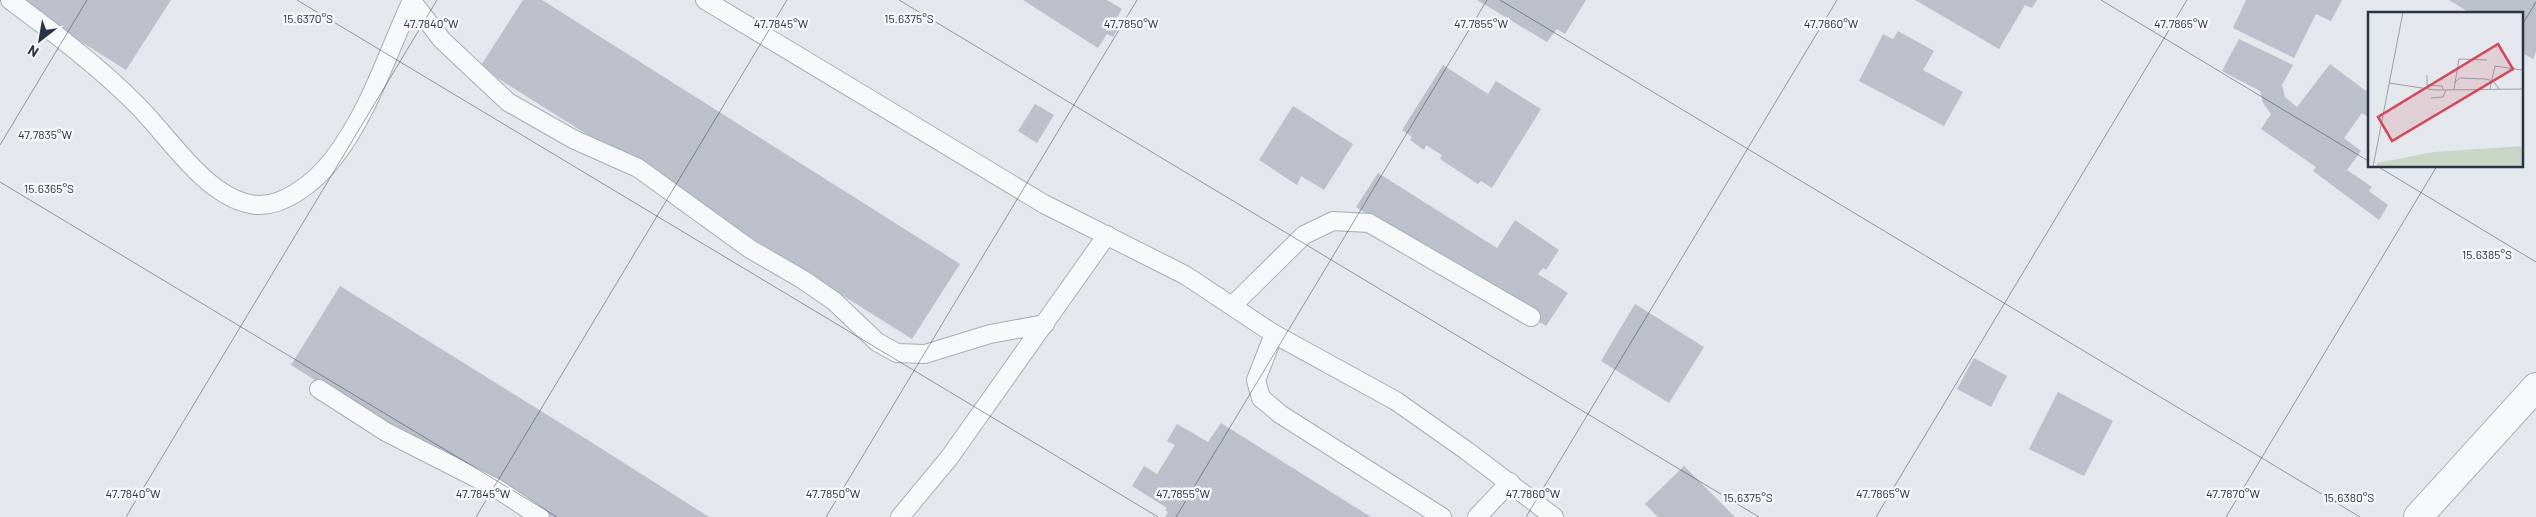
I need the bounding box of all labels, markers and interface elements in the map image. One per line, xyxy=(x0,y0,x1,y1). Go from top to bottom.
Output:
text: 15.6370°S xyxy=(283,11,333,25)
text: 15.6375°S xyxy=(884,11,934,25)
inset map xyxy=(2368,12,2524,168)
north arrow xyxy=(15,15,65,65)
text: 47.7840°W xyxy=(403,16,459,30)
text: 47.7845°W xyxy=(754,16,809,30)
text: 47.7850°W xyxy=(1104,16,1159,30)
text: 47.7855°W xyxy=(1454,16,1509,30)
text: 47.7860°W xyxy=(1804,16,1859,30)
text: 47.7865°W xyxy=(2154,16,2209,30)
text: N xyxy=(25,42,41,61)
text: 47.7835°W xyxy=(18,127,73,141)
text: 15.6365°S xyxy=(24,181,74,195)
text: 15.6385°S xyxy=(2462,247,2512,261)
text: 47.7840°W xyxy=(105,486,161,500)
text: 47.7845°W xyxy=(456,486,511,500)
text: 47.7850°W xyxy=(806,486,861,500)
text: 47.7855°W xyxy=(1156,486,1211,500)
text: 47.7860°W xyxy=(1506,486,1561,500)
text: 47.7865°W xyxy=(1856,486,1911,500)
text: 47.7870°W xyxy=(2206,486,2261,500)
text: 15.6375°S xyxy=(1723,490,1773,504)
text: 15.6380°S xyxy=(2324,490,2374,504)

